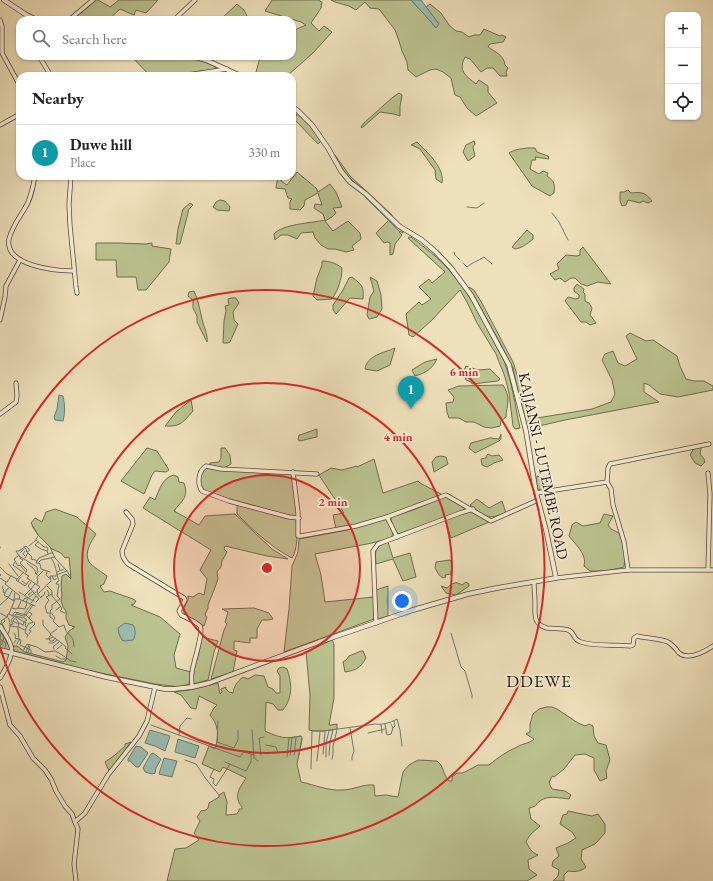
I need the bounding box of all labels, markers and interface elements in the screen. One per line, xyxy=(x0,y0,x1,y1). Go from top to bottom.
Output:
map controls xyxy=(665,12,701,120)
button: + xyxy=(665,12,701,48)
search box xyxy=(16,16,296,60)
icon: search xyxy=(30,27,52,49)
text: Search here xyxy=(62,29,127,48)
button: − xyxy=(665,48,701,84)
button: locate xyxy=(665,84,701,120)
text: Nearby xyxy=(32,87,84,109)
text: Duwe hill xyxy=(70,135,132,154)
text: 1 xyxy=(42,144,48,161)
text: 330 m xyxy=(249,144,280,161)
text: Place xyxy=(70,154,96,171)
text: 6 min xyxy=(449,364,479,380)
street label: KAJJANSI - LUTEMBE ROAD xyxy=(515,371,573,561)
pin: 1 xyxy=(398,376,424,409)
text: 4 min xyxy=(383,429,413,445)
text: 2 min xyxy=(318,494,348,510)
centre of rings xyxy=(260,561,274,575)
your location xyxy=(392,591,412,611)
district label: DDEWE xyxy=(506,670,572,692)

